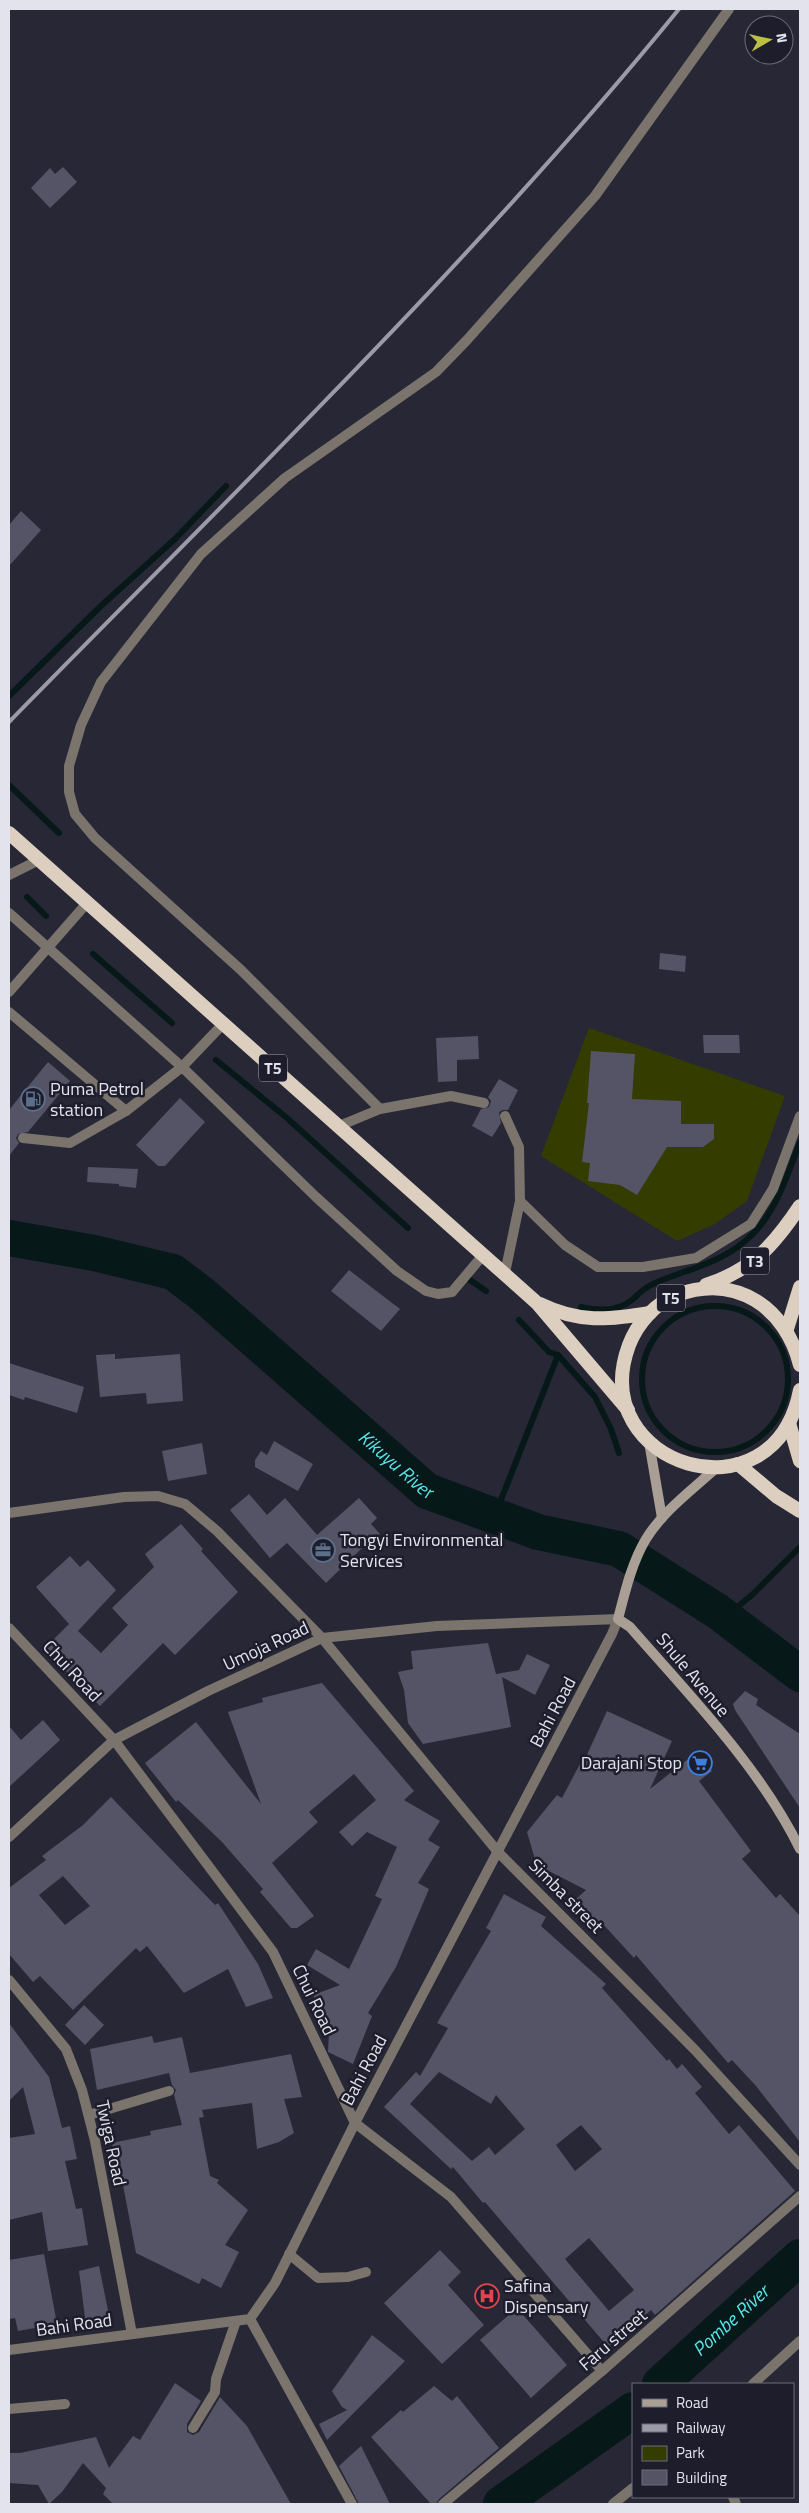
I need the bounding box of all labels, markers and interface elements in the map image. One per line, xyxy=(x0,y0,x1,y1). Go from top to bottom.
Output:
north arrow xyxy=(744,15,794,65)
text: N xyxy=(771,31,793,44)
road number: T5 xyxy=(259,1054,287,1082)
place label: Puma Petrol station xyxy=(50,1075,144,1123)
fuel station icon: Puma Petrol station xyxy=(20,1086,46,1112)
road number: T3 xyxy=(741,1248,769,1274)
road number: T5 xyxy=(657,1285,685,1312)
water label: Kikuyu River xyxy=(352,1422,439,1507)
place label: Tongyi Environmental Services xyxy=(340,1526,503,1574)
office icon: Tongyi Environmental Services xyxy=(310,1537,336,1563)
street label: Umoja Road xyxy=(218,1614,313,1677)
street label: Shule Avenue xyxy=(650,1627,737,1723)
street label: Chui Road xyxy=(37,1634,108,1708)
street label: Bahi Road xyxy=(523,1672,582,1752)
place label: Darajani Stop xyxy=(581,1749,682,1776)
supermarket icon: Darajani Stop xyxy=(687,1750,713,1776)
street label: Simba street xyxy=(523,1852,610,1940)
street label: Chui Road xyxy=(286,1960,343,2040)
street label: Bahi Road xyxy=(334,2030,393,2110)
street label: Twiga Road xyxy=(89,2097,134,2188)
place label: Safina Dispensary xyxy=(504,2272,589,2320)
water label: Pombe River xyxy=(685,2276,776,2362)
hospital icon: Safina Dispensary xyxy=(474,2283,500,2309)
street label: Faru street xyxy=(573,2302,653,2377)
street label: Bahi Road xyxy=(34,2306,114,2343)
legend xyxy=(632,2383,794,2498)
text: Road xyxy=(676,2391,708,2414)
text: Railway xyxy=(676,2416,726,2439)
text: Park xyxy=(676,2441,705,2464)
text: Building xyxy=(676,2466,727,2489)

